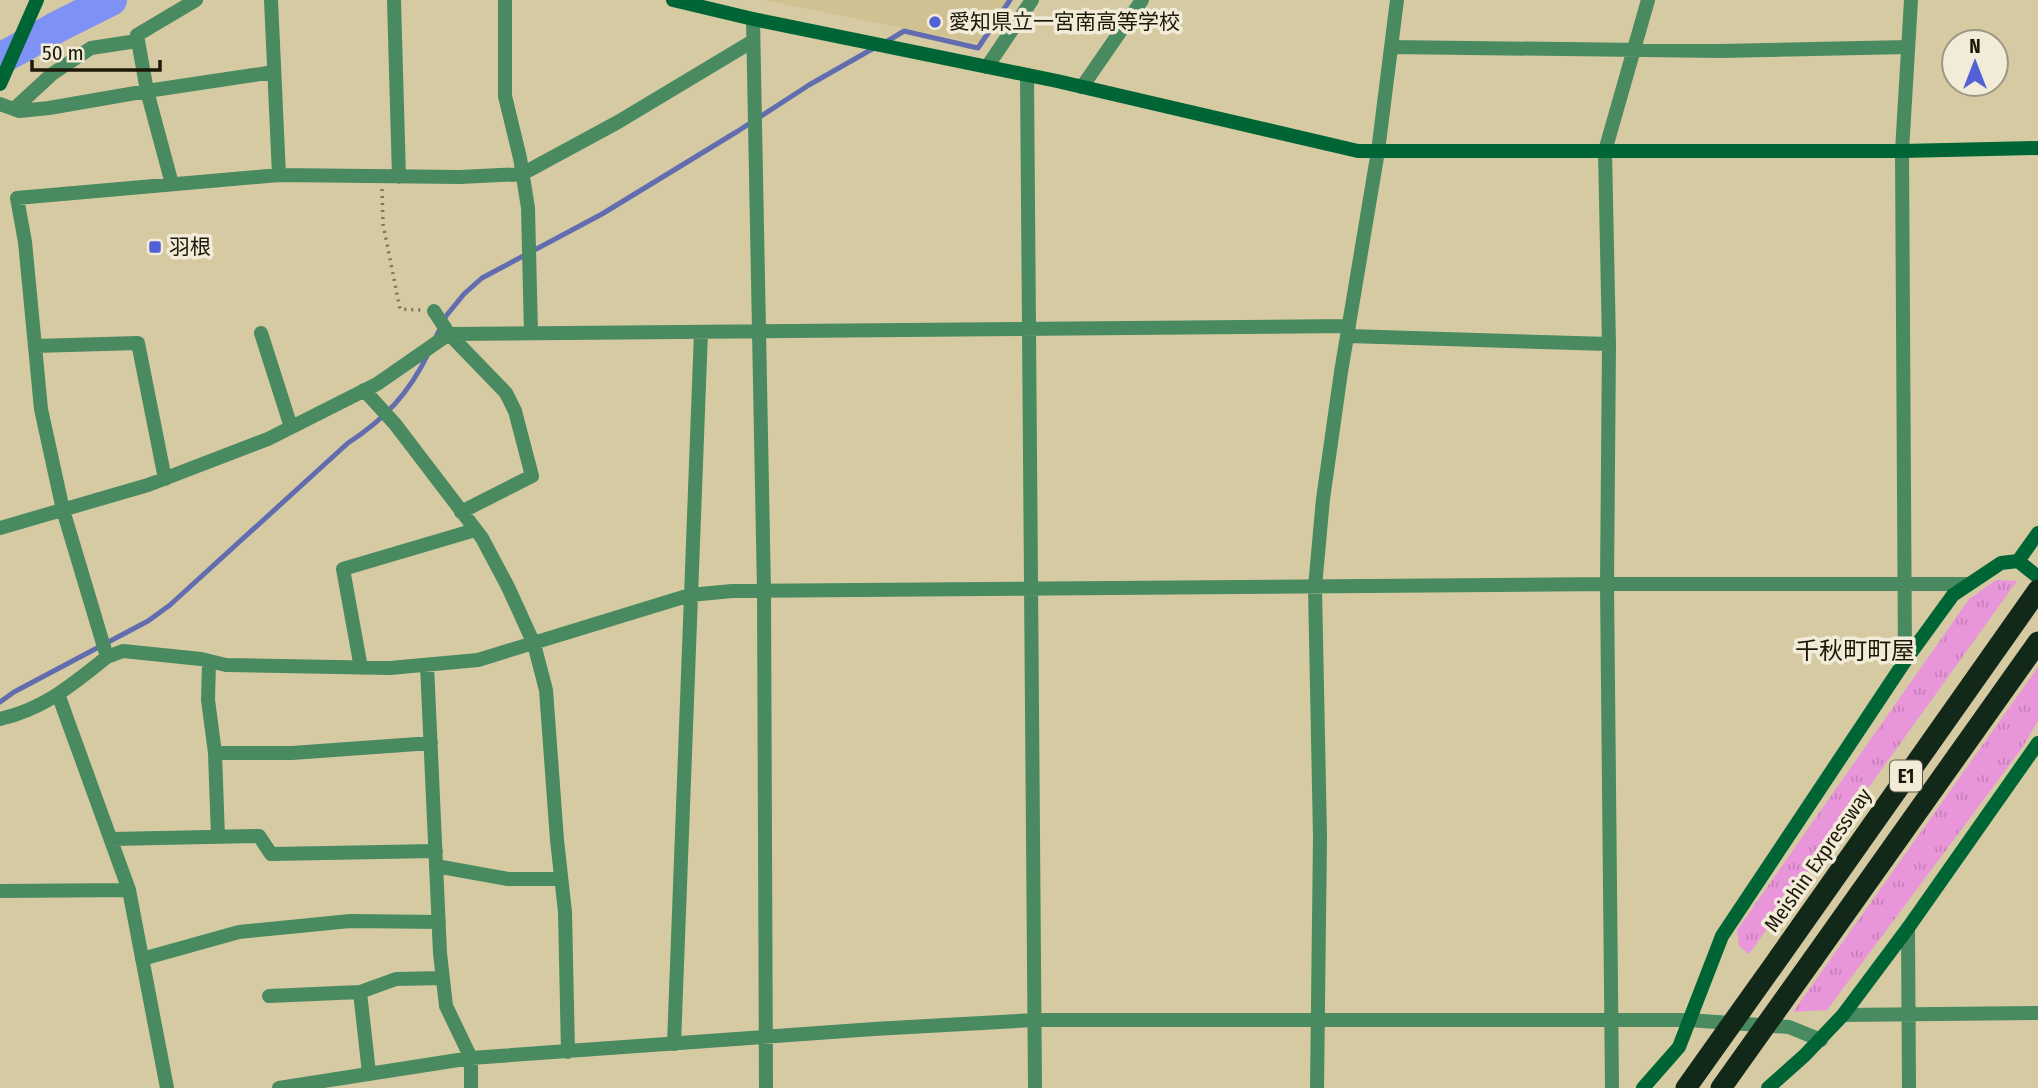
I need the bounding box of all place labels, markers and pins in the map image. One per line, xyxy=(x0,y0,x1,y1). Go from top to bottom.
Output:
place label: 愛知県立一宮南高等学校 xyxy=(949,9,1180,35)
marker: 愛知県立一宮南高等学校 xyxy=(927,14,943,30)
place label: 羽根 xyxy=(169,234,211,260)
marker: 羽根 xyxy=(147,239,163,255)

